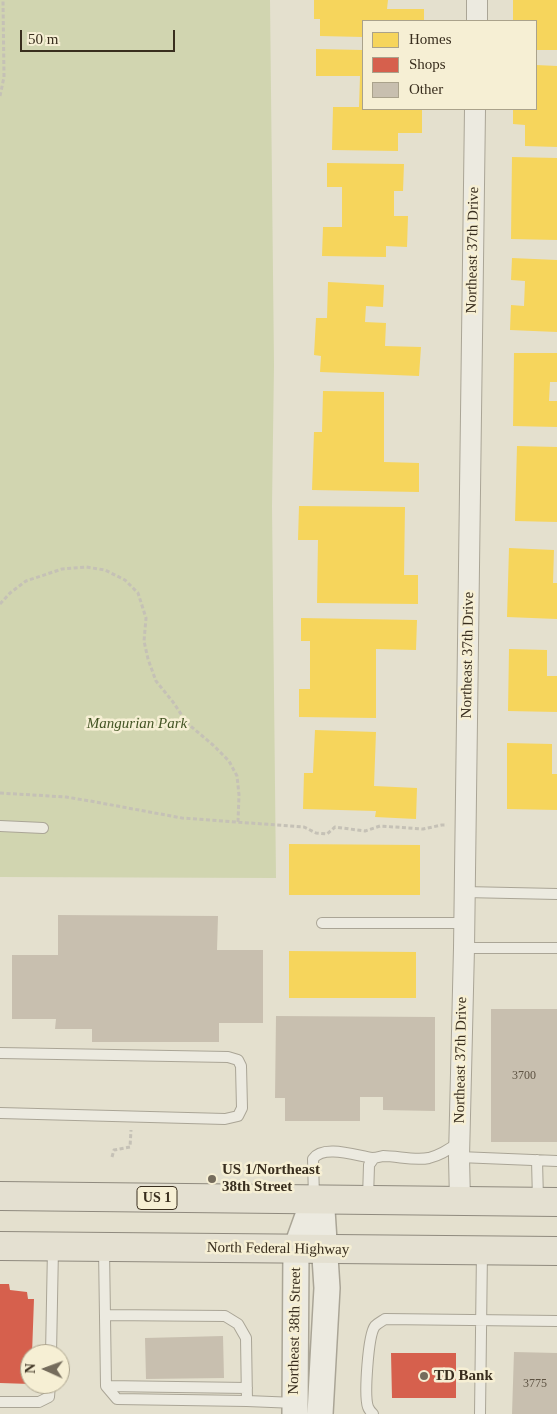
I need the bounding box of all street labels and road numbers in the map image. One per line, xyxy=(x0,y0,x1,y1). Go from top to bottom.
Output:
street label: Northeast 37th Drive xyxy=(463,187,483,313)
street label: Northeast 37th Drive xyxy=(458,592,478,718)
street label: Northeast 37th Drive xyxy=(451,997,471,1123)
road number: US 1 xyxy=(137,1186,177,1210)
street label: North Federal Highway xyxy=(207,1239,349,1259)
street label: Northeast 38th Street xyxy=(285,1267,305,1395)

